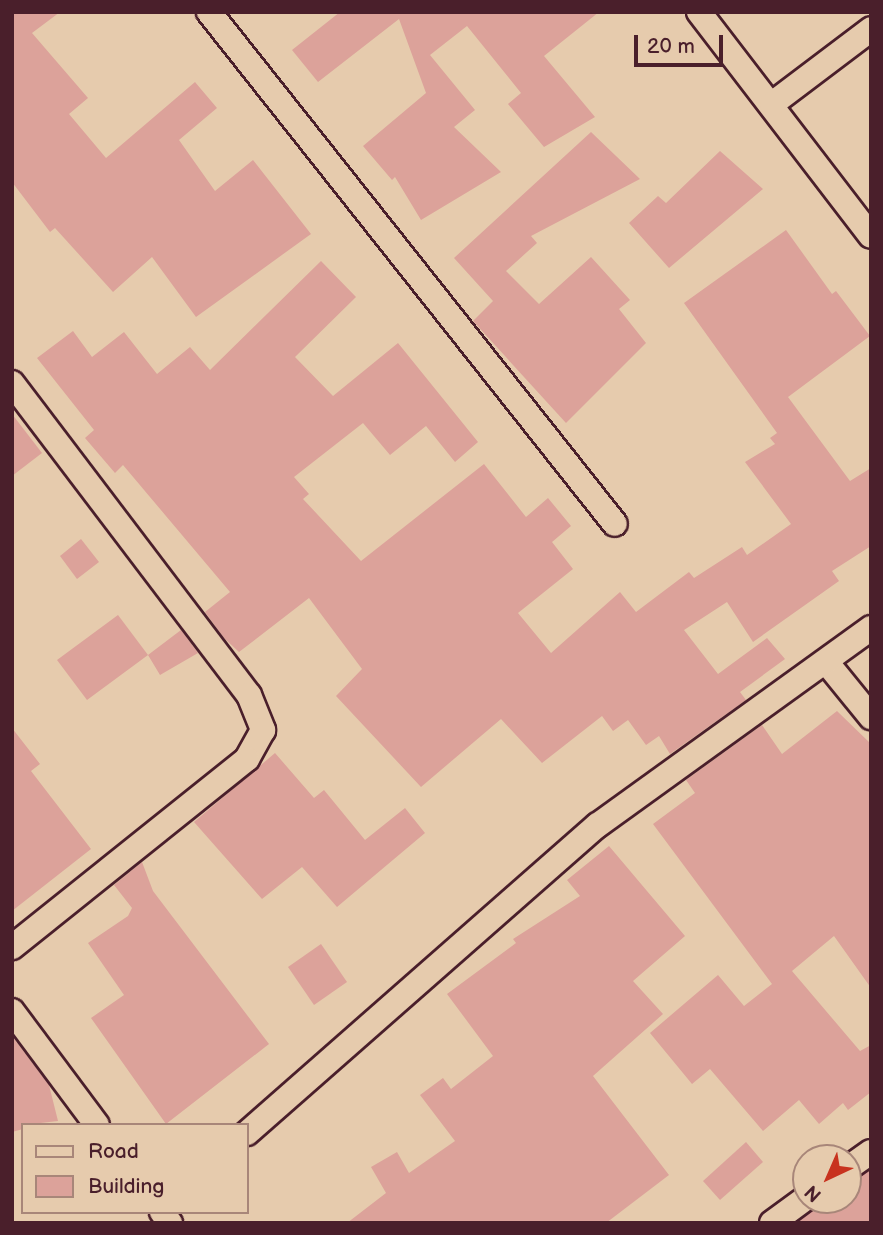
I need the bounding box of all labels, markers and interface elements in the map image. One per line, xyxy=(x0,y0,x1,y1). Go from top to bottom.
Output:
scale bar xyxy=(638,21,727,65)
text: 20 m xyxy=(647,34,695,59)
legend xyxy=(21,1123,248,1214)
text: Road xyxy=(88,1139,139,1164)
north arrow xyxy=(792,1144,862,1214)
text: Building xyxy=(88,1174,164,1199)
text: N xyxy=(800,1180,827,1206)

